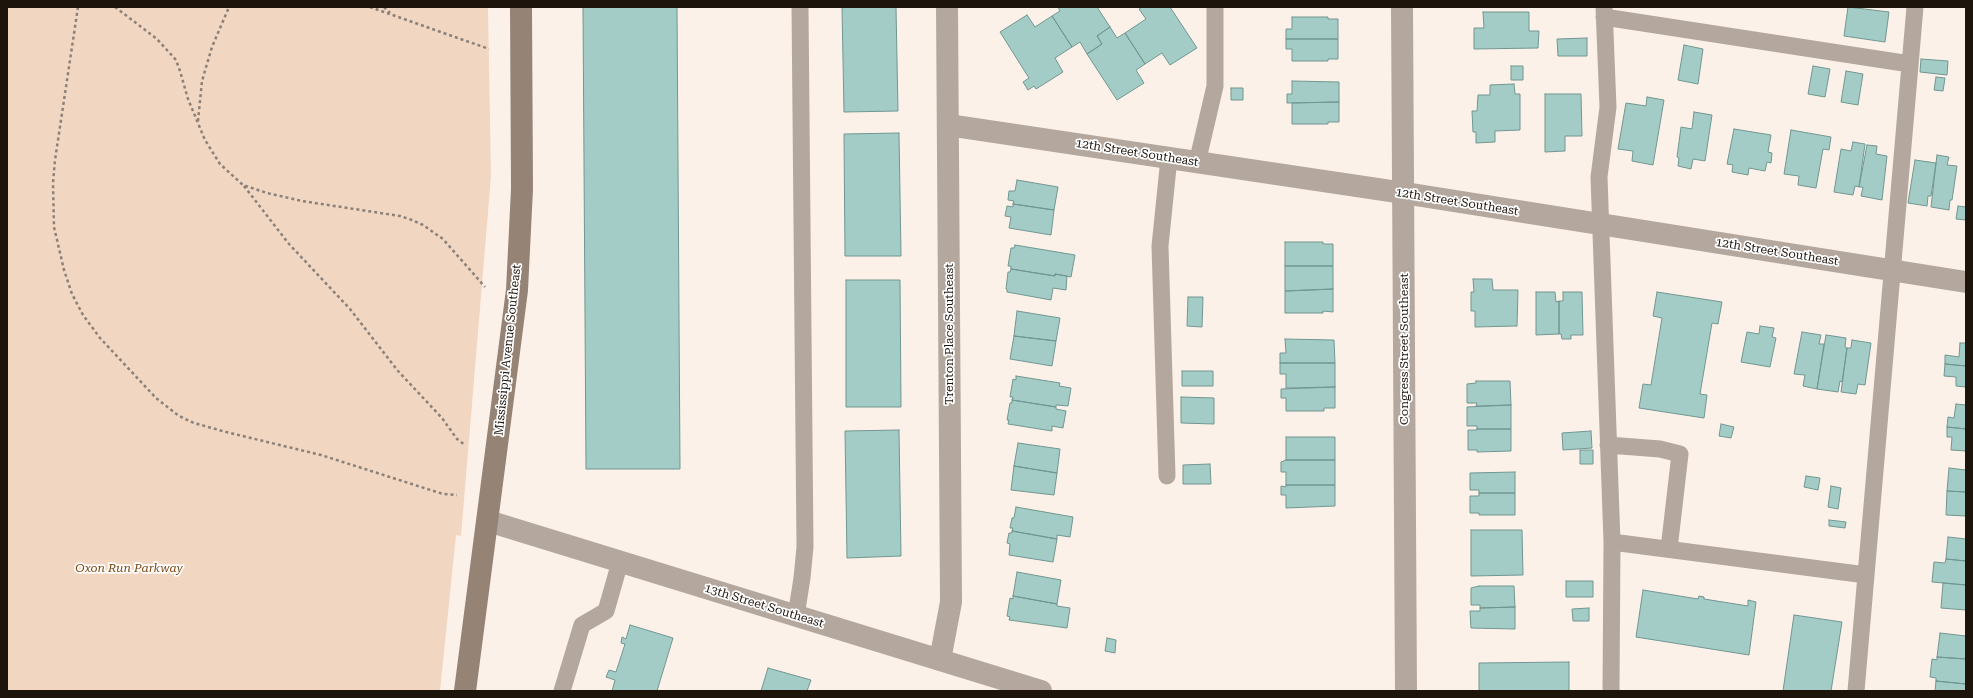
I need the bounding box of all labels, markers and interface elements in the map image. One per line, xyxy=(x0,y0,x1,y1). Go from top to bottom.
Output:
street label: 12th Street Southeast xyxy=(1075,136,1199,170)
street label: 12th Street Southeast xyxy=(1395,185,1519,219)
street label: 12th Street Southeast xyxy=(1715,235,1839,269)
street label: Trenton Place Southeast xyxy=(942,263,956,405)
street label: Mississippi Avenue Southeast xyxy=(492,264,524,436)
street label: Congress Street Southeast xyxy=(1397,273,1411,425)
park label: Oxon Run Parkway xyxy=(75,561,183,575)
street label: 13th Street Southeast xyxy=(703,581,825,631)

